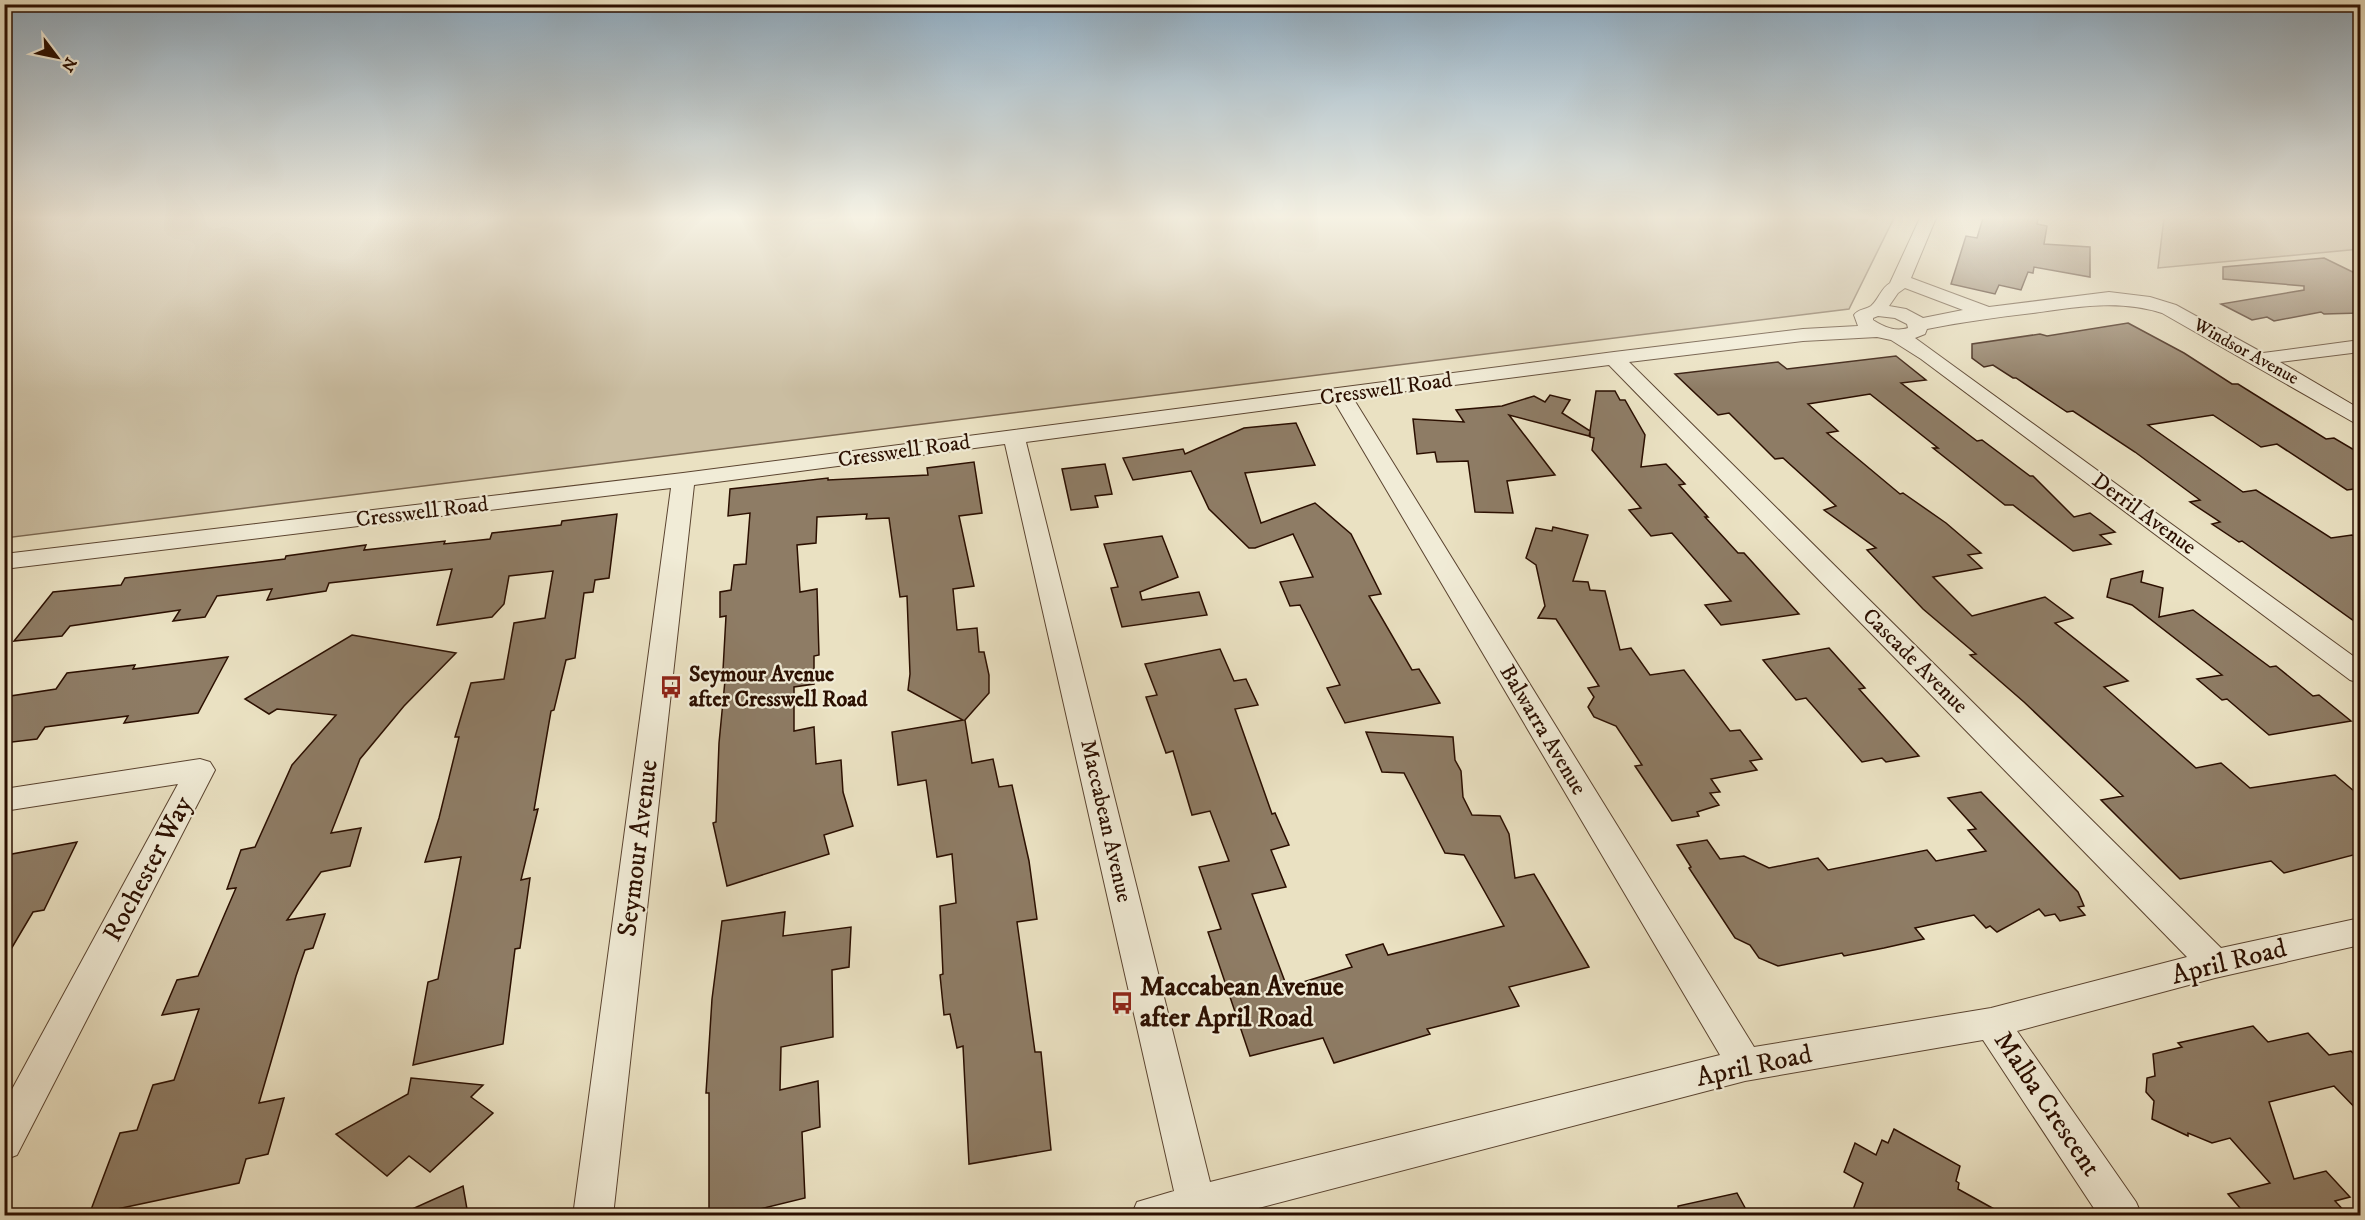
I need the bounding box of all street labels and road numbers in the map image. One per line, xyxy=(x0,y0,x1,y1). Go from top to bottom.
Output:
street label: Windsor Avenue xyxy=(2189,314,2302,390)
street label: Cresswell Road xyxy=(1318,366,1454,412)
street label: Cresswell Road xyxy=(836,428,972,474)
street label: Derril Avenue xyxy=(2087,467,2201,561)
street label: Cresswell Road xyxy=(354,490,490,534)
street label: Cascade Avenue xyxy=(1857,603,1973,719)
street label: Balwarra Avenue xyxy=(1494,660,1592,800)
street label: Maccabean Avenue xyxy=(1074,737,1138,905)
street label: Seymour Avenue xyxy=(610,757,666,939)
street label: Rochester Way xyxy=(95,790,201,948)
street label: April Road xyxy=(2168,931,2291,993)
street label: Malba Crescent xyxy=(1986,1025,2108,1183)
street label: April Road xyxy=(1693,1037,1815,1095)

